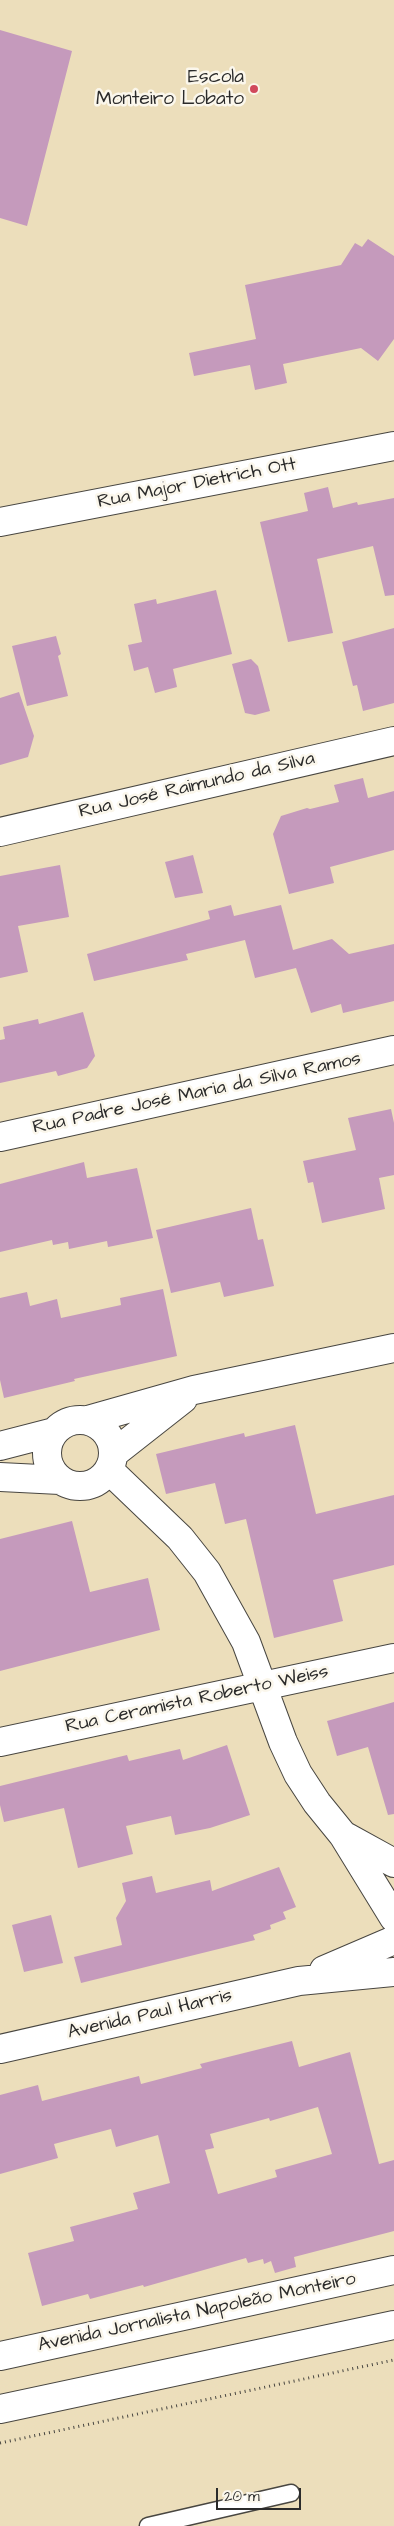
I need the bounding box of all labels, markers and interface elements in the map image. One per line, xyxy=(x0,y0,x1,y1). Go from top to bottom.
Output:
place label: Escola Monteiro Lobato xyxy=(96,67,244,111)
marker: Escola Monteiro Lobato xyxy=(248,83,260,95)
street label: Rua Major Dietrich Ott xyxy=(96,454,298,514)
street label: Rua José Raimundo da Silva xyxy=(77,748,317,824)
street label: Rua Padre José Maria da Silva Ramos xyxy=(31,1048,363,1140)
street label: Rua Ceramista Roberto Weiss xyxy=(63,1661,331,1739)
street label: Avenida Paul Harris xyxy=(65,1985,235,2045)
street label: Avenida Jornalista Napoleão Monteiro xyxy=(36,2268,358,2358)
scale bar xyxy=(219,2478,304,2510)
text: 20 m xyxy=(224,2486,260,2507)

